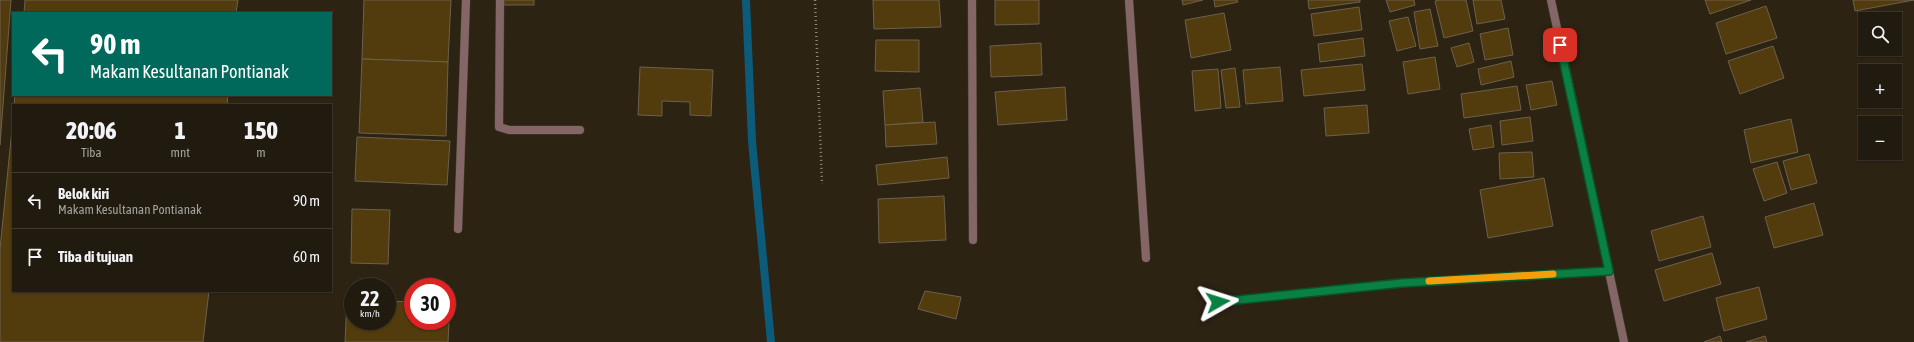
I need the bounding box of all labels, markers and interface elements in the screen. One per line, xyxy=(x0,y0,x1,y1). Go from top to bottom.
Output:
map controls xyxy=(1858,12,1902,160)
button: search xyxy=(1858,12,1902,56)
icon: left xyxy=(24,28,76,80)
text: 90 m xyxy=(90,28,140,60)
pin xyxy=(1543,28,1577,62)
icon: arrive xyxy=(1549,34,1571,56)
text: Makam Kesultanan Pontianak xyxy=(90,61,289,82)
button: + xyxy=(1858,64,1902,108)
button: − xyxy=(1858,116,1902,160)
text: 20:06 xyxy=(66,117,116,144)
text: 1 xyxy=(175,117,186,144)
text: 150 xyxy=(244,117,278,144)
text: Tiba xyxy=(81,145,102,160)
text: mnt xyxy=(171,145,190,160)
text: m xyxy=(256,145,266,160)
text: Belok kiri xyxy=(58,185,109,202)
icon: left xyxy=(24,190,46,212)
text: 90 m xyxy=(293,192,320,209)
text: Makam Kesultanan Pontianak xyxy=(58,202,202,217)
icon: arrive xyxy=(24,246,46,268)
text: Tiba di tujuan xyxy=(58,248,133,265)
text: 60 m xyxy=(293,248,320,265)
speed limit sign: 30 xyxy=(404,278,456,330)
position arrow xyxy=(1197,281,1239,323)
text: 22 xyxy=(361,287,379,310)
text: km/h xyxy=(360,308,380,319)

